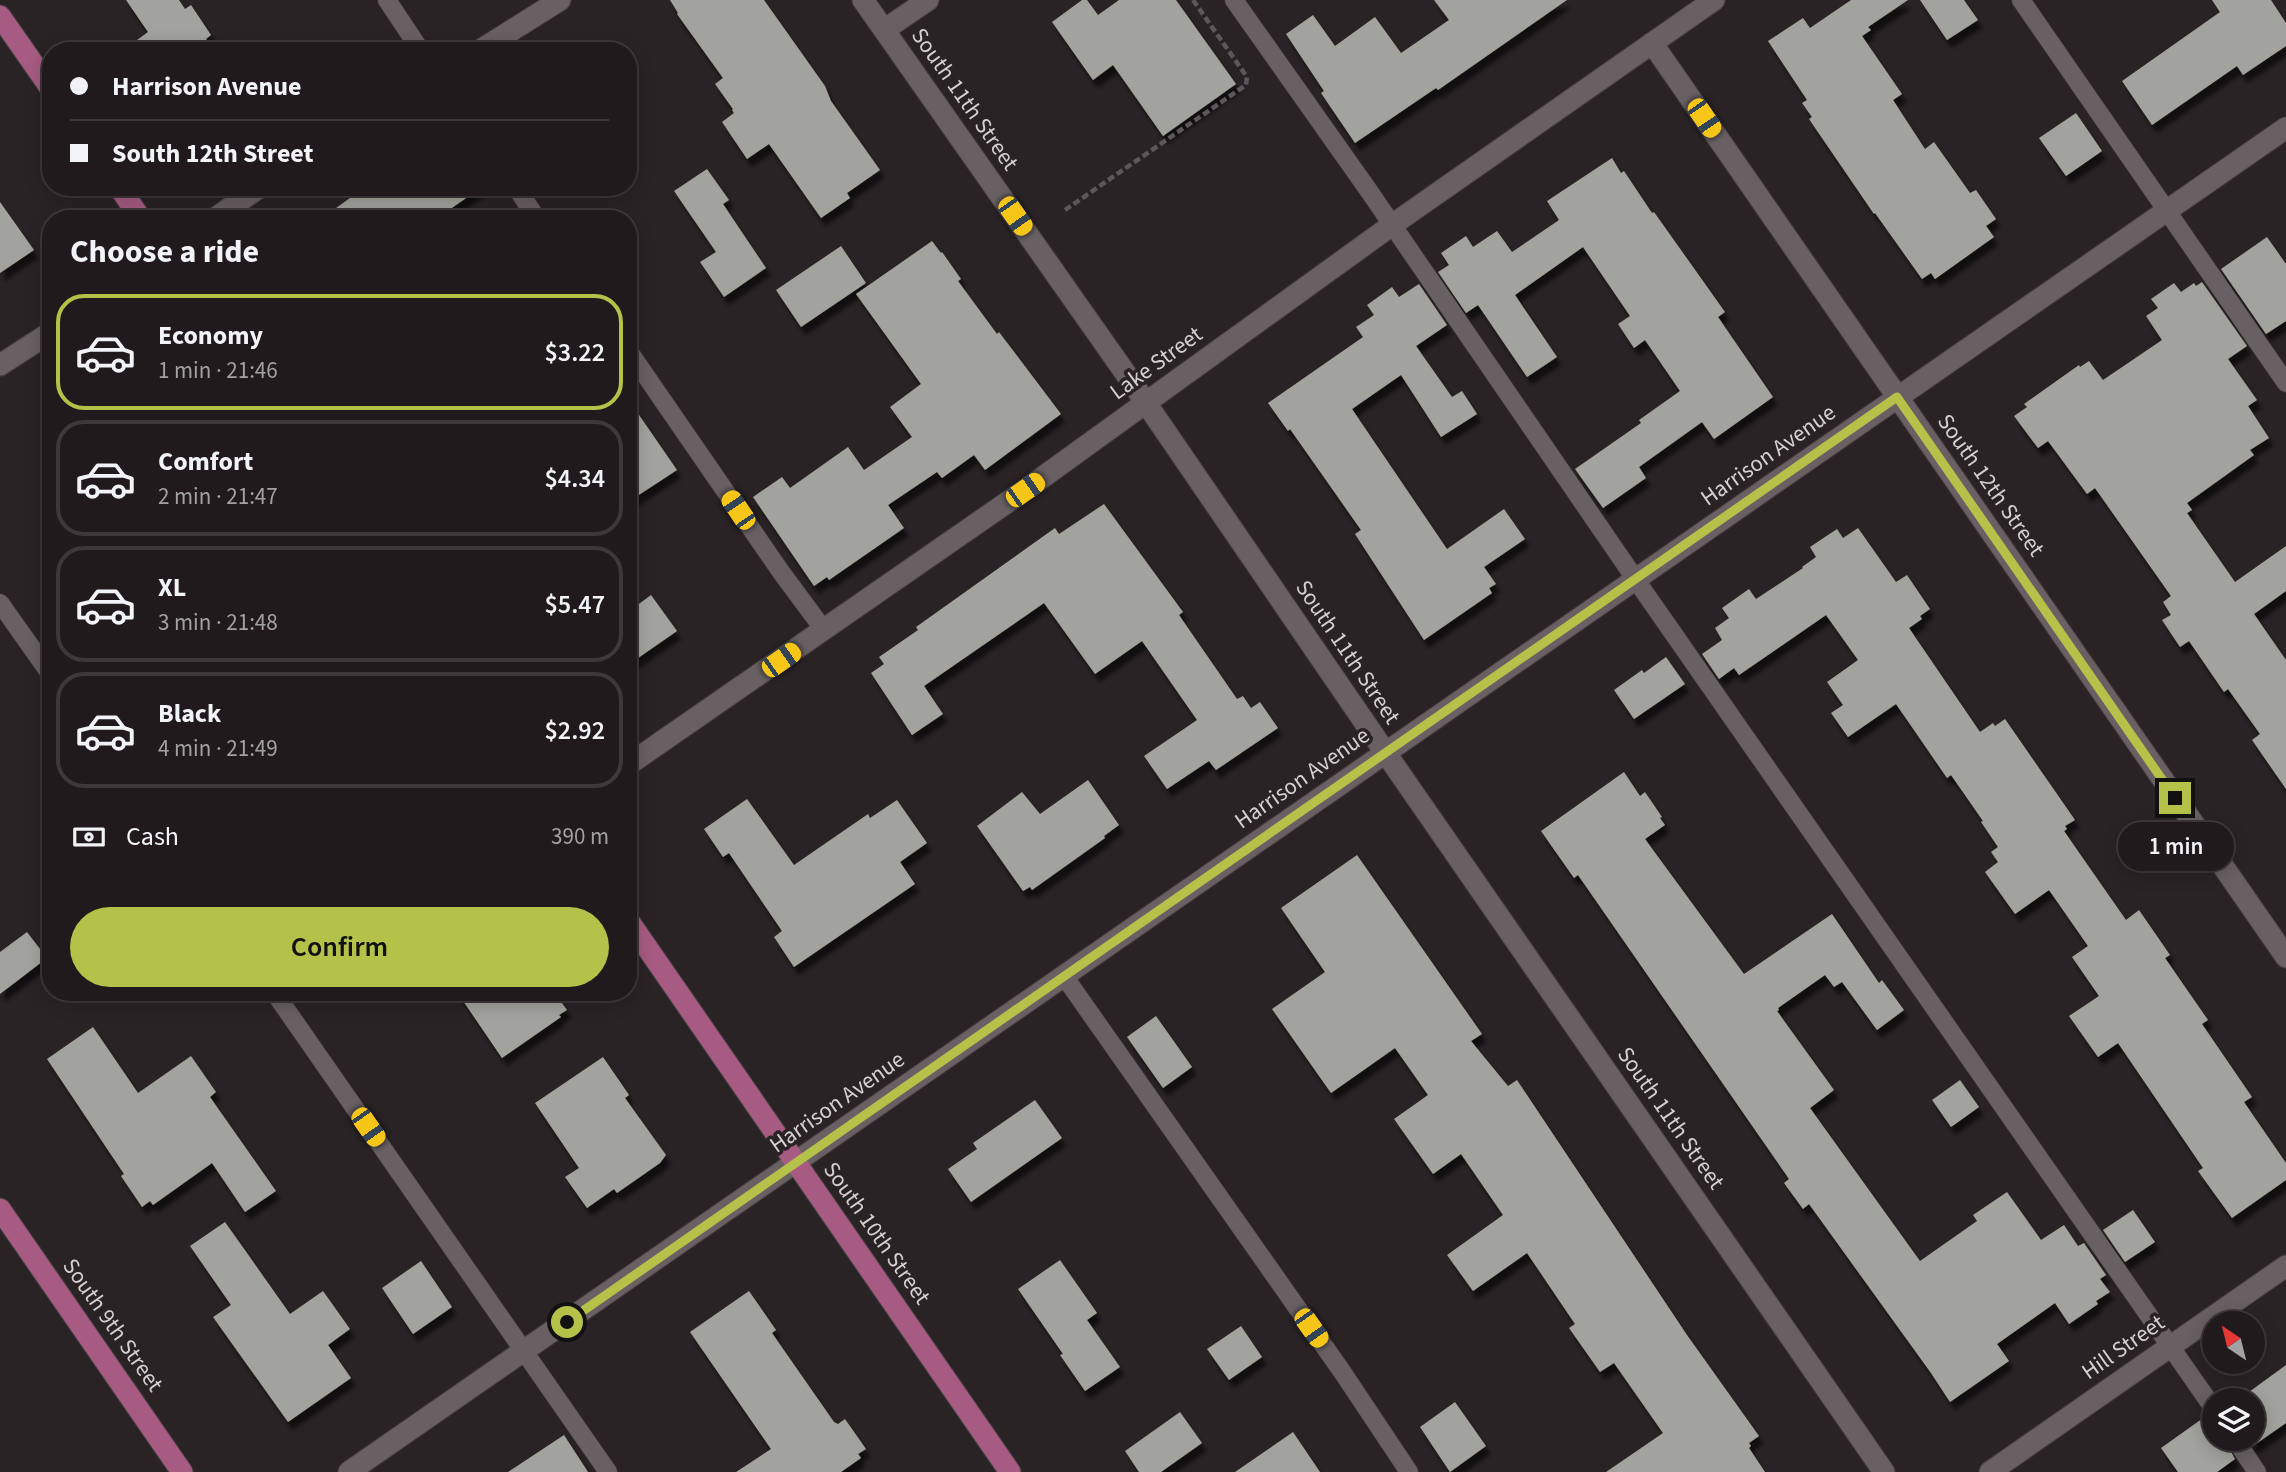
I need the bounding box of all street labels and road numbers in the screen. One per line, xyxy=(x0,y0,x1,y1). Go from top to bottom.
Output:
street label: South 11th Street xyxy=(903,21,1027,177)
street label: Lake Street xyxy=(1103,318,1209,408)
street label: Harrison Avenue xyxy=(1694,396,1842,514)
street label: South 12th Street xyxy=(1929,407,2053,563)
street label: South 11th Street xyxy=(1287,573,1409,731)
street label: Harrison Avenue xyxy=(1228,719,1376,837)
street label: South 11th Street xyxy=(1609,1040,1733,1196)
street label: Harrison Avenue xyxy=(763,1043,911,1161)
street label: South 10th Street xyxy=(815,1155,939,1311)
street label: South 9th Street xyxy=(55,1252,171,1399)
street label: Hill Street xyxy=(2075,1306,2171,1388)

